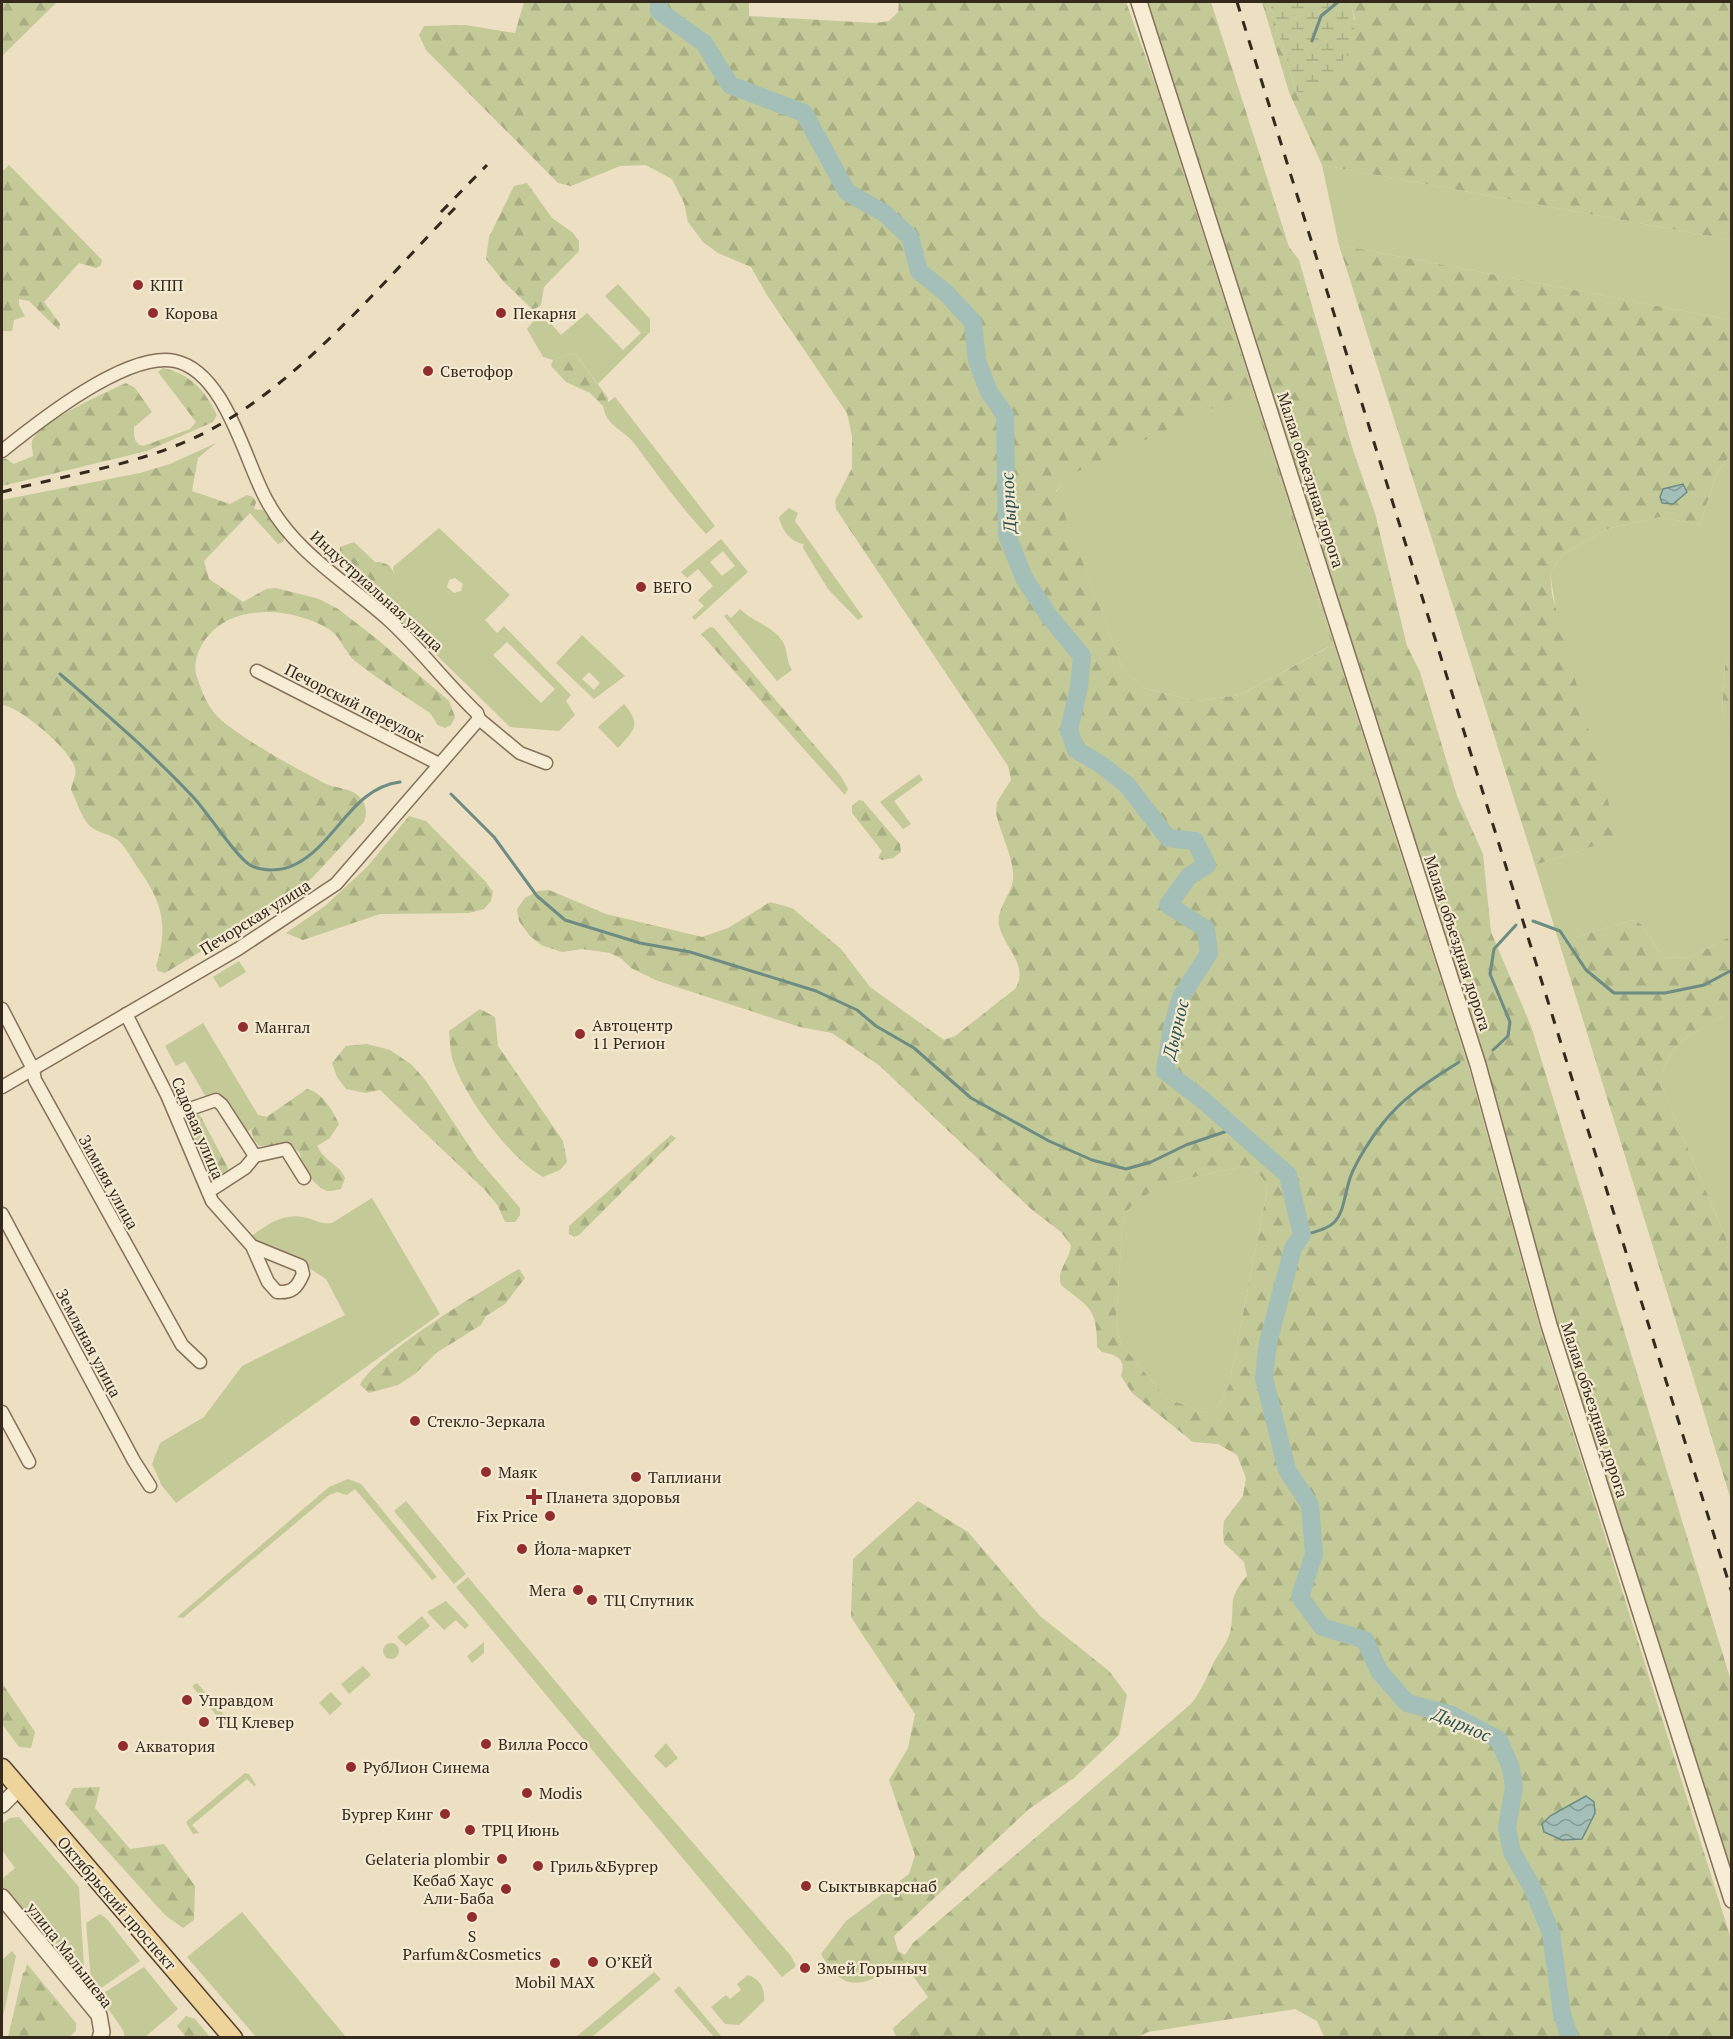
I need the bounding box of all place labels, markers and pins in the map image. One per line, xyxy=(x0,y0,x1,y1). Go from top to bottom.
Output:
place label: КПП xyxy=(150,274,184,296)
marker: КПП xyxy=(131,278,145,292)
place label: Корова xyxy=(165,302,218,324)
place label: Пекарня xyxy=(513,302,577,324)
marker: Корова xyxy=(146,306,160,320)
marker: Пекарня xyxy=(494,306,508,320)
place label: Светофор xyxy=(440,360,513,382)
marker: Светофор xyxy=(421,364,435,378)
place label: ВЕГО xyxy=(653,576,692,598)
marker: ВЕГО xyxy=(634,580,648,594)
place label: Автоцентр 11 Регион xyxy=(592,1014,673,1054)
place label: Мангал xyxy=(255,1016,311,1038)
marker: Мангал xyxy=(236,1020,250,1034)
marker: Автоцентр 11 Регион xyxy=(573,1027,587,1041)
place label: Стекло-Зеркала xyxy=(427,1410,545,1432)
marker: Стекло-Зеркала xyxy=(408,1414,422,1428)
place label: Маяк xyxy=(498,1461,537,1483)
marker: Маяк xyxy=(479,1465,493,1479)
place label: Таплиани xyxy=(648,1466,722,1488)
marker: Таплиани xyxy=(629,1470,643,1484)
place label: Планета здоровья xyxy=(546,1486,680,1508)
marker: Планета здоровья xyxy=(527,1490,541,1504)
place label: Fix Price xyxy=(477,1505,538,1527)
marker: Fix Price xyxy=(543,1509,557,1523)
place label: Йола-маркет xyxy=(534,1538,631,1560)
marker: Йола-маркет xyxy=(515,1542,529,1556)
place label: Мега xyxy=(529,1579,566,1601)
marker: Мега xyxy=(571,1583,585,1597)
place label: ТЦ Спутник xyxy=(604,1589,694,1611)
marker: ТЦ Спутник xyxy=(585,1593,599,1607)
place label: Управдом xyxy=(199,1689,274,1711)
marker: Управдом xyxy=(180,1693,194,1707)
place label: ТЦ Клевер xyxy=(216,1711,294,1733)
marker: ТЦ Клевер xyxy=(197,1715,211,1729)
place label: Вилла Россо xyxy=(498,1733,588,1755)
place label: Акватория xyxy=(135,1735,215,1757)
marker: Вилла Россо xyxy=(479,1737,493,1751)
marker: Акватория xyxy=(116,1739,130,1753)
place label: РубЛион Синема xyxy=(363,1756,490,1778)
marker: РубЛион Синема xyxy=(344,1760,358,1774)
place label: Modis xyxy=(539,1782,582,1804)
marker: Modis xyxy=(520,1786,534,1800)
place label: Бургер Кинг xyxy=(342,1803,433,1825)
marker: Бургер Кинг xyxy=(438,1807,452,1821)
place label: ТРЦ Июнь xyxy=(482,1819,559,1841)
marker: ТРЦ Июнь xyxy=(463,1823,477,1837)
place label: Gelateria plombir xyxy=(365,1848,491,1870)
marker: Gelateria plombir xyxy=(495,1852,509,1866)
place label: Гриль&Бургер xyxy=(550,1855,658,1877)
marker: Гриль&Бургер xyxy=(531,1859,545,1873)
place label: Кебаб Хаус Али-Баба xyxy=(413,1869,494,1909)
place label: Сыктывкарснаб xyxy=(818,1875,937,1897)
marker: Сыктывкарснаб xyxy=(799,1879,813,1893)
marker: Кебаб Хаус Али-Баба xyxy=(499,1882,513,1896)
marker: S Parfum&Cosmetics xyxy=(465,1910,479,1924)
place label: S Parfum&Cosmetics xyxy=(403,1925,541,1965)
place label: О’КЕЙ xyxy=(605,1951,653,1973)
marker: О’КЕЙ xyxy=(586,1955,600,1969)
marker: Mobil MAX xyxy=(548,1956,562,1970)
place label: Змей Горыныч xyxy=(817,1957,927,1979)
marker: Змей Горыныч xyxy=(798,1961,812,1975)
place label: Mobil MAX xyxy=(515,1971,595,1993)

